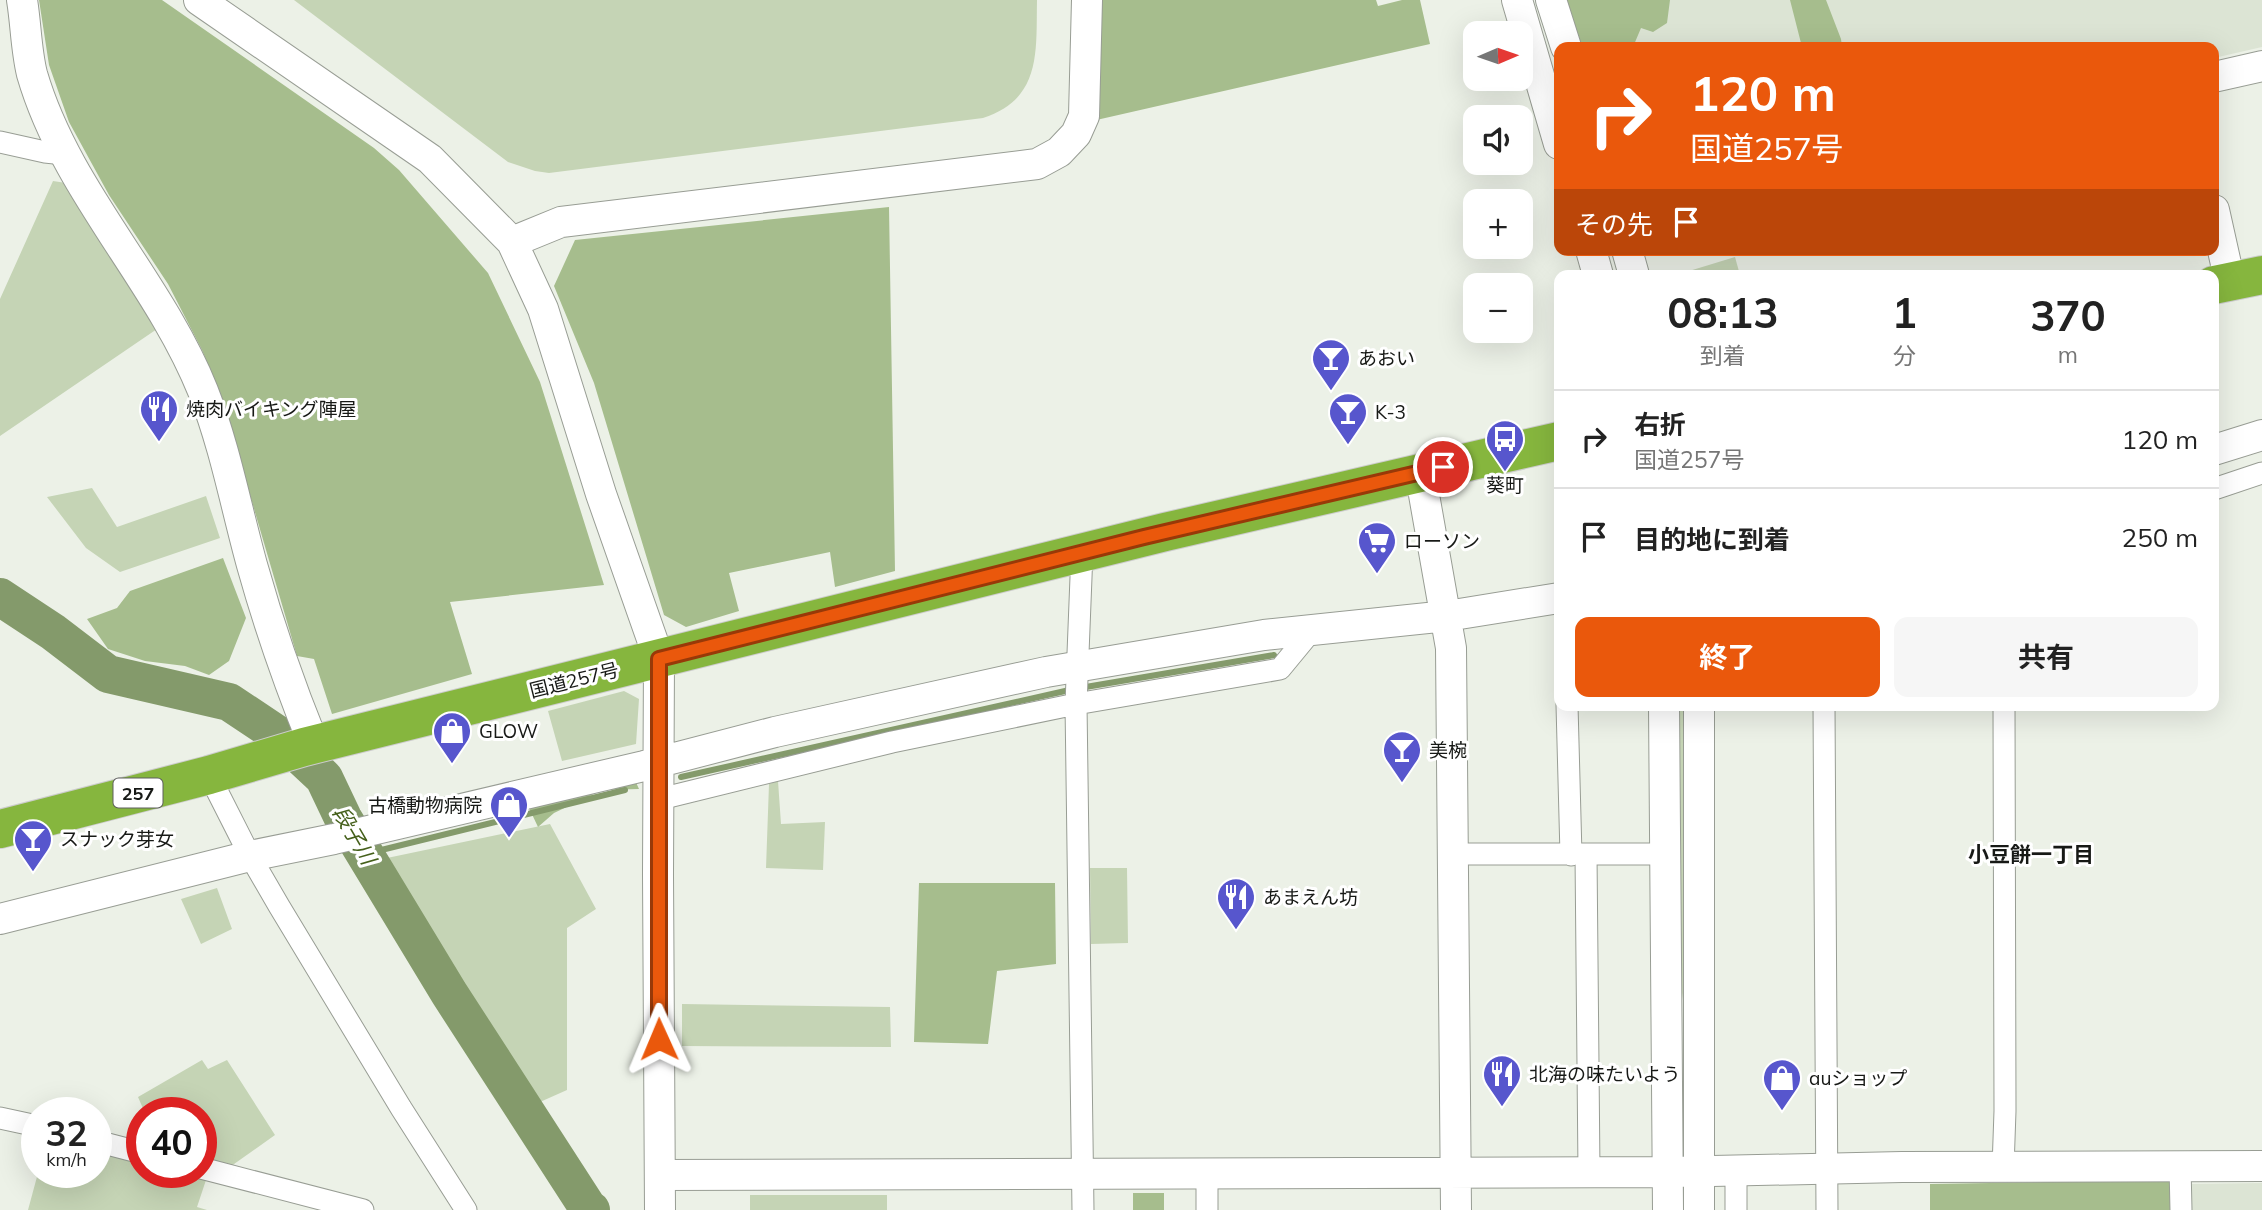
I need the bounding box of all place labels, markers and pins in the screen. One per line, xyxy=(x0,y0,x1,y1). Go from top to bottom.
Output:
bar icon: あおい xyxy=(1310,337,1352,392)
place label: あおい xyxy=(1358,346,1415,370)
restaurant icon: 焼肉バイキング陣屋 xyxy=(138,388,180,443)
bar icon: K-3 xyxy=(1327,391,1369,446)
place label: 焼肉バイキング陣屋 xyxy=(186,397,356,421)
place label: K-3 xyxy=(1375,400,1406,424)
bus stop icon: 葵町 xyxy=(1484,418,1526,473)
pin xyxy=(1413,437,1473,497)
place label: 葵町 xyxy=(1486,473,1524,497)
supermarket icon: ローソン xyxy=(1356,520,1398,575)
place label: ローソン xyxy=(1404,529,1480,553)
shop icon: GLOW xyxy=(431,710,473,765)
place label: GLOW xyxy=(479,719,538,743)
bar icon: 美椀 xyxy=(1381,729,1423,784)
place label: 美椀 xyxy=(1429,738,1467,762)
shop icon: 古橋動物病院 xyxy=(488,784,530,839)
place label: 古橋動物病院 xyxy=(368,793,482,817)
bar icon: スナック芽女 xyxy=(12,818,54,873)
place label: スナック芽女 xyxy=(60,827,174,851)
restaurant icon: あまえん坊 xyxy=(1215,876,1257,931)
place label: あまえん坊 xyxy=(1263,885,1358,909)
restaurant icon: 北海の味たいよう xyxy=(1481,1053,1523,1108)
shop icon: auショップ xyxy=(1761,1057,1803,1112)
place label: 北海の味たいよう xyxy=(1529,1062,1681,1086)
place label: auショップ xyxy=(1809,1066,1907,1090)

